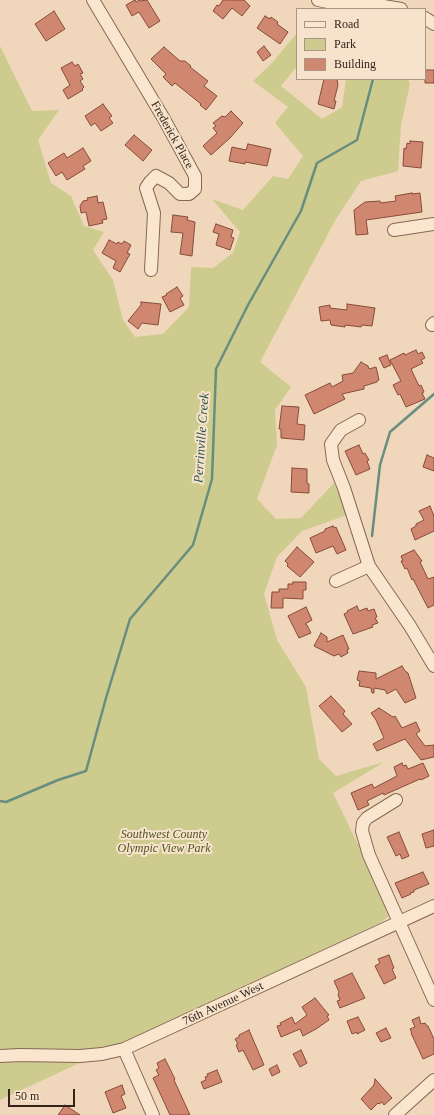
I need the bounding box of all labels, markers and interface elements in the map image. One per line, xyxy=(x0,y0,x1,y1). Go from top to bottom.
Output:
legend xyxy=(296,8,426,80)
text: Road xyxy=(334,17,359,31)
text: Park xyxy=(334,37,356,51)
text: Building xyxy=(334,57,376,71)
street label: Frederick Place xyxy=(148,99,196,171)
water label: Perrinville Creek xyxy=(191,393,213,483)
park label: Southwest County Olympic View Park xyxy=(117,828,211,856)
street label: 76th Avenue West xyxy=(180,979,266,1029)
scale bar xyxy=(10,1081,77,1107)
text: 50 m xyxy=(15,1089,39,1103)

